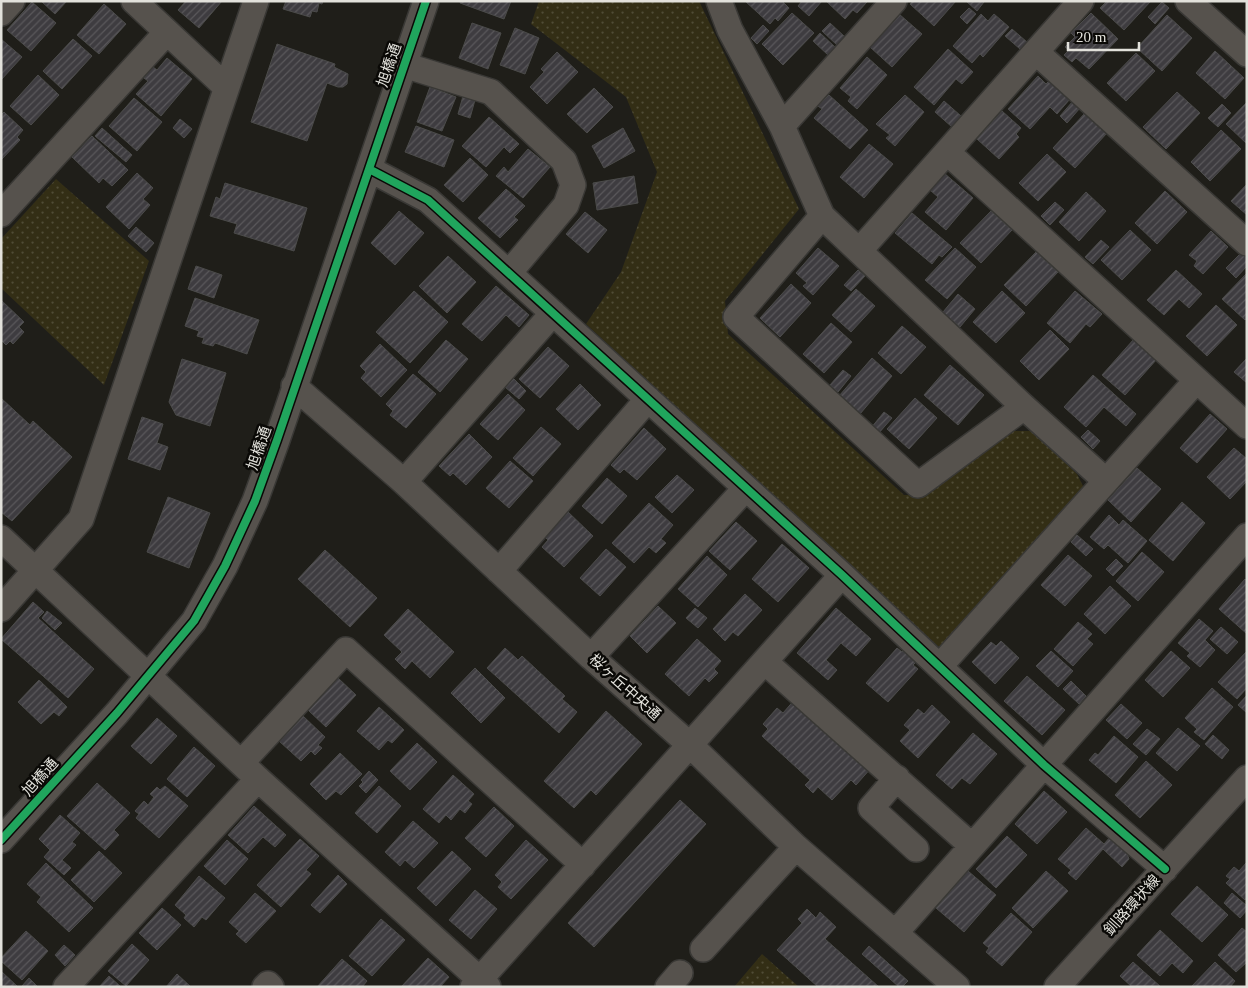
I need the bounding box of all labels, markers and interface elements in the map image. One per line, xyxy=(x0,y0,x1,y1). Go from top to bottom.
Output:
scale bar xyxy=(1068,20,1139,52)
text: 20 m xyxy=(1076,29,1107,45)
street label: 旭橋通 xyxy=(374,41,404,89)
street label: 旭橋通 xyxy=(244,424,274,472)
street label: 桜ヶ丘中央通 xyxy=(586,651,664,723)
street label: 旭橋通 xyxy=(19,755,61,799)
street label: 釧路環状線 xyxy=(1100,871,1163,938)

